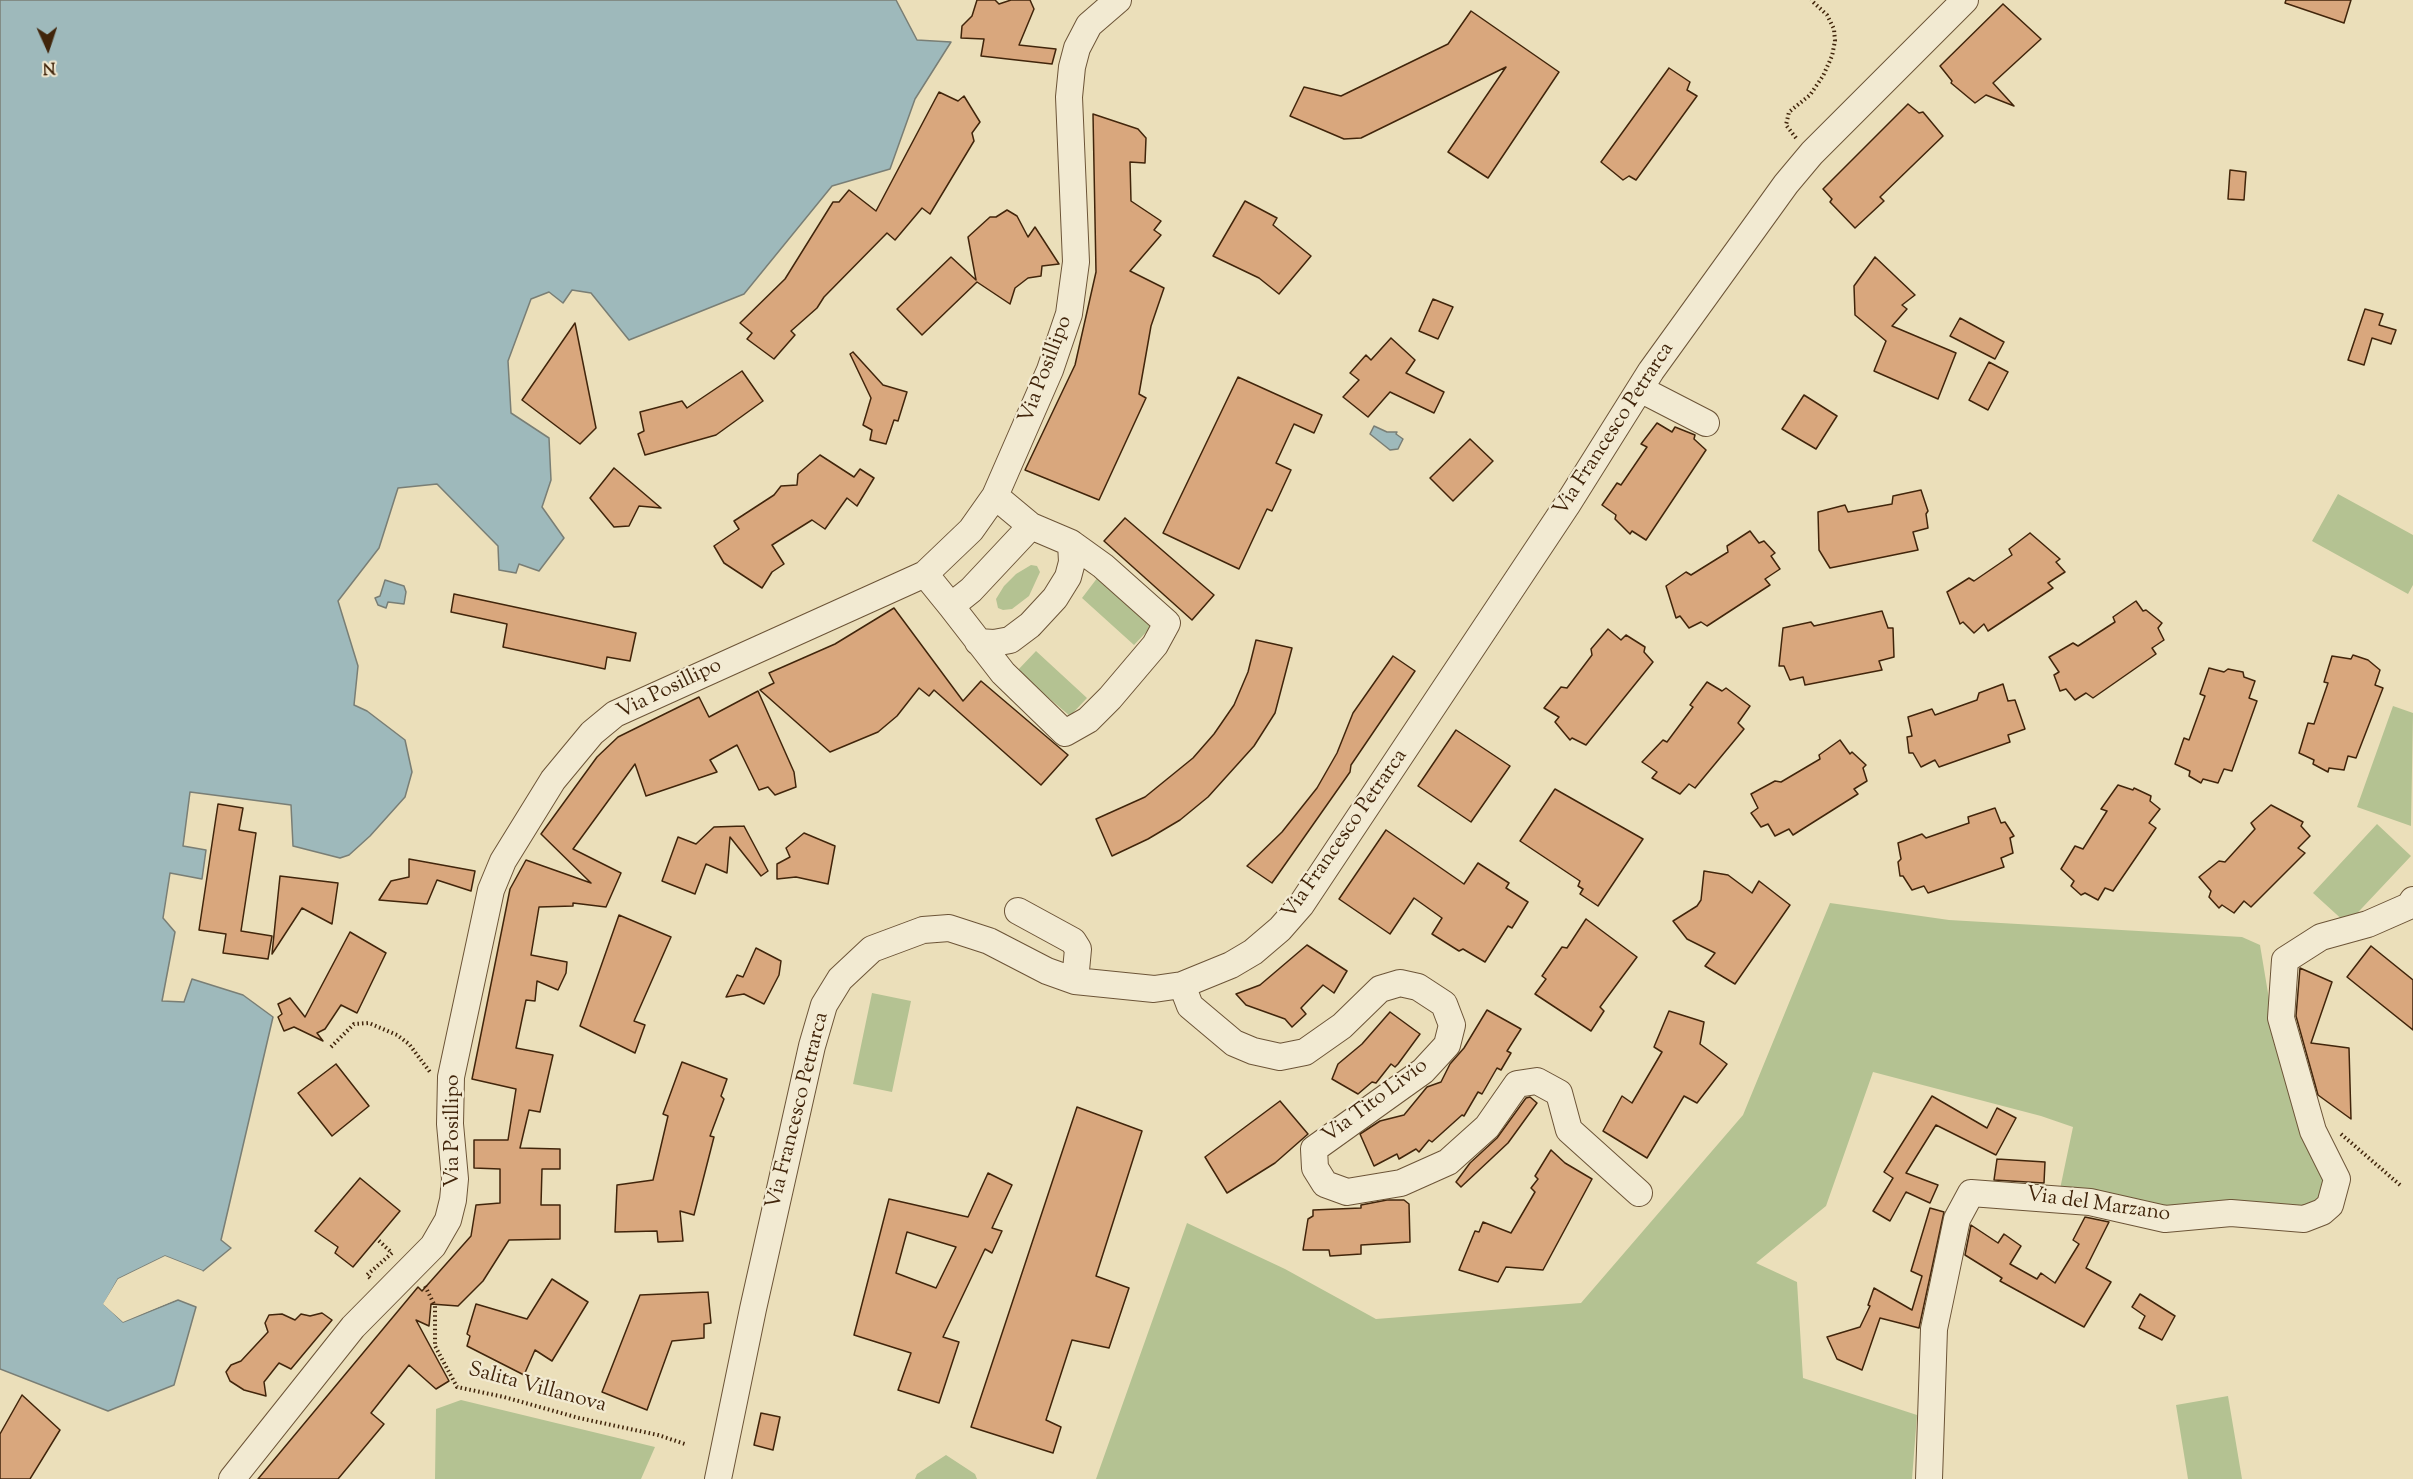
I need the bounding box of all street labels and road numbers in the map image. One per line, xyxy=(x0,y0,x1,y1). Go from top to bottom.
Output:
street label: Via Posillipo xyxy=(1015,313,1079,427)
street label: Via Francesco Petrarca xyxy=(1549,338,1681,522)
street label: Via Posillipo xyxy=(614,654,726,726)
street label: Via Francesco Petrarca xyxy=(1278,745,1414,925)
street label: Via Francesco Petrarca xyxy=(762,1010,836,1212)
street label: Via Tito Livio xyxy=(1318,1054,1434,1150)
street label: Via Posillipo xyxy=(441,1074,467,1188)
street label: Via del Marzano xyxy=(2024,1183,2172,1229)
street label: Salita Villanova xyxy=(465,1358,609,1420)

